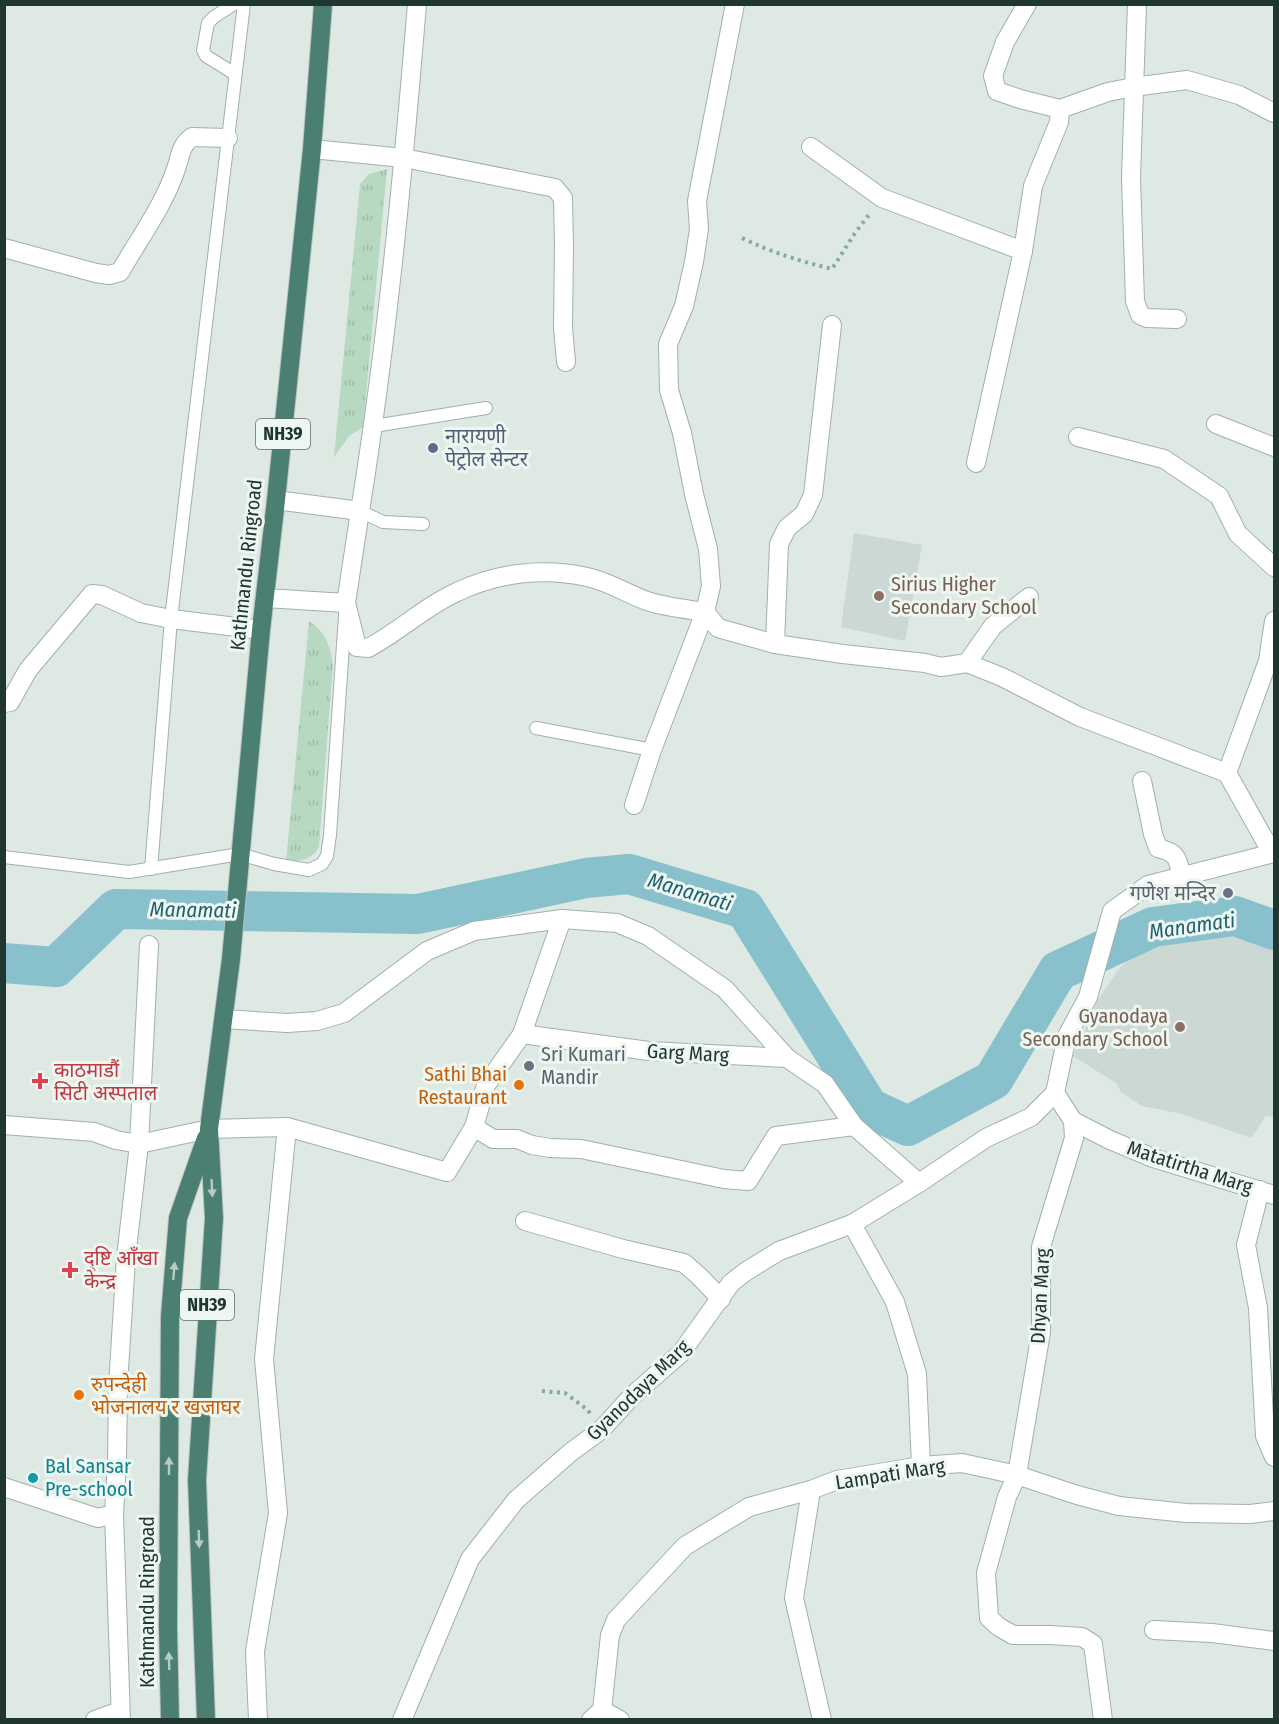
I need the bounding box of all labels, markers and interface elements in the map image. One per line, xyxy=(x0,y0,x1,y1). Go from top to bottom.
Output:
road number: NH39 xyxy=(256,419,310,449)
place label: नारायणी पेट्रोल सेन्टर xyxy=(445,424,529,471)
marker: नारायणी पेट्रोल सेन्टर xyxy=(426,441,440,455)
street label: Kathmandu Ringroad xyxy=(225,478,267,652)
place label: Sirius Higher Secondary School xyxy=(891,572,1037,619)
marker: Sirius Higher Secondary School xyxy=(872,589,886,603)
water label: Manamati xyxy=(645,867,736,917)
place label: गणेश मन्दिर xyxy=(1130,881,1217,905)
marker: गणेश मन्दिर xyxy=(1221,886,1235,900)
water label: Manamati xyxy=(149,896,237,924)
water label: Manamati xyxy=(1147,907,1237,945)
place label: Gyanodaya Secondary School xyxy=(1023,1004,1168,1051)
marker: Gyanodaya Secondary School xyxy=(1173,1020,1187,1034)
street label: Garg Marg xyxy=(646,1039,730,1067)
place label: Sri Kumari Mandir xyxy=(541,1042,626,1089)
place label: काठमाडौं सिटी अस्पताल xyxy=(54,1058,158,1105)
marker: Sri Kumari Mandir xyxy=(522,1059,536,1073)
place label: Sathi Bhai Restaurant xyxy=(418,1062,507,1109)
marker: काठमाडौं सिटी अस्पताल xyxy=(31,1072,49,1090)
marker: Sathi Bhai Restaurant xyxy=(512,1078,526,1092)
street label: Matatirtha Marg xyxy=(1124,1135,1256,1199)
one-way arrow xyxy=(208,1178,217,1197)
place label: द्ष्टि आँखा केन्द्र xyxy=(84,1246,159,1293)
street label: Dhyan Marg xyxy=(1026,1247,1055,1344)
marker: द्ष्टि आँखा केन्द्र xyxy=(61,1261,79,1279)
one-way arrow xyxy=(169,1262,179,1281)
road number: NH39 xyxy=(180,1290,234,1320)
street label: Gyanodaya Marg xyxy=(581,1334,695,1445)
place label: रुपन्देही भोजनालय र खजाघर xyxy=(91,1372,241,1419)
marker: रुपन्देही भोजनालय र खजाघर xyxy=(72,1388,86,1402)
street label: Lampati Marg xyxy=(834,1453,947,1495)
place label: Bal Sansar Pre-school xyxy=(45,1454,133,1501)
one-way arrow xyxy=(164,1457,174,1476)
marker: Bal Sansar Pre-school xyxy=(26,1471,40,1485)
street label: Kathmandu Ringroad xyxy=(135,1516,159,1688)
one-way arrow xyxy=(194,1529,204,1548)
one-way arrow xyxy=(164,1652,174,1671)

